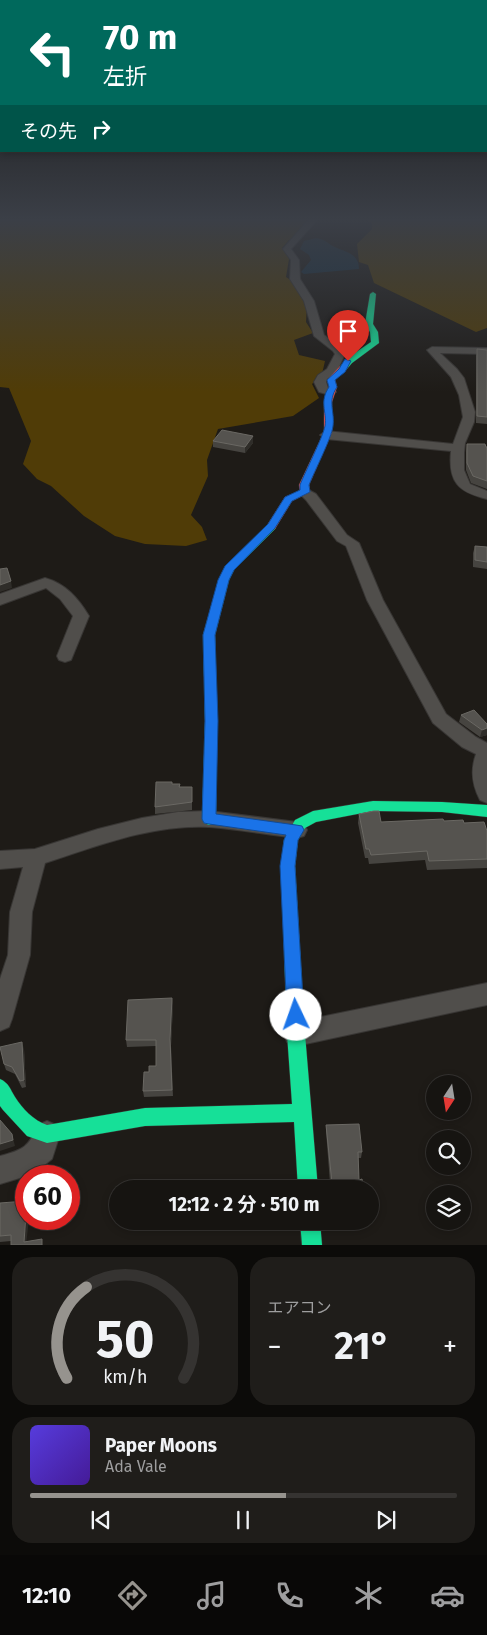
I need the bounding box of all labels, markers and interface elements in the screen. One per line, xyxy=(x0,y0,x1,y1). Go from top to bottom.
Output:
text: 70 m xyxy=(103,16,177,58)
icon: left xyxy=(20,20,85,85)
text: 左折 xyxy=(103,63,147,90)
icon: right xyxy=(87,115,115,143)
text: その先 xyxy=(20,120,77,143)
pin xyxy=(327,310,369,361)
icon: arrive xyxy=(334,317,362,345)
position arrow xyxy=(269,988,321,1040)
north arrow xyxy=(426,1075,471,1120)
map controls xyxy=(426,1075,471,1230)
button: search xyxy=(426,1130,471,1175)
speed limit sign: 60 xyxy=(15,1165,80,1230)
button: layers xyxy=(426,1185,471,1230)
text: 12:12 · 2 分 · 510 m xyxy=(168,1193,320,1216)
text: エアコン xyxy=(268,1298,332,1317)
text: 50 xyxy=(96,1308,154,1371)
text: 21° xyxy=(334,1323,390,1369)
text: − xyxy=(268,1330,282,1363)
text: + xyxy=(443,1330,457,1363)
text: km/h xyxy=(103,1366,147,1388)
text: Paper Moons xyxy=(105,1434,217,1457)
text: Ada Vale xyxy=(105,1457,167,1476)
icon: previous xyxy=(87,1506,115,1534)
icon: pause xyxy=(229,1506,257,1534)
icon: next xyxy=(372,1506,400,1534)
icon: directions xyxy=(115,1578,150,1613)
icon: music xyxy=(194,1578,229,1613)
icon: phone xyxy=(272,1578,307,1613)
icon: climate xyxy=(351,1578,386,1613)
icon: car xyxy=(430,1578,465,1613)
text: 12:10 xyxy=(22,1582,71,1609)

